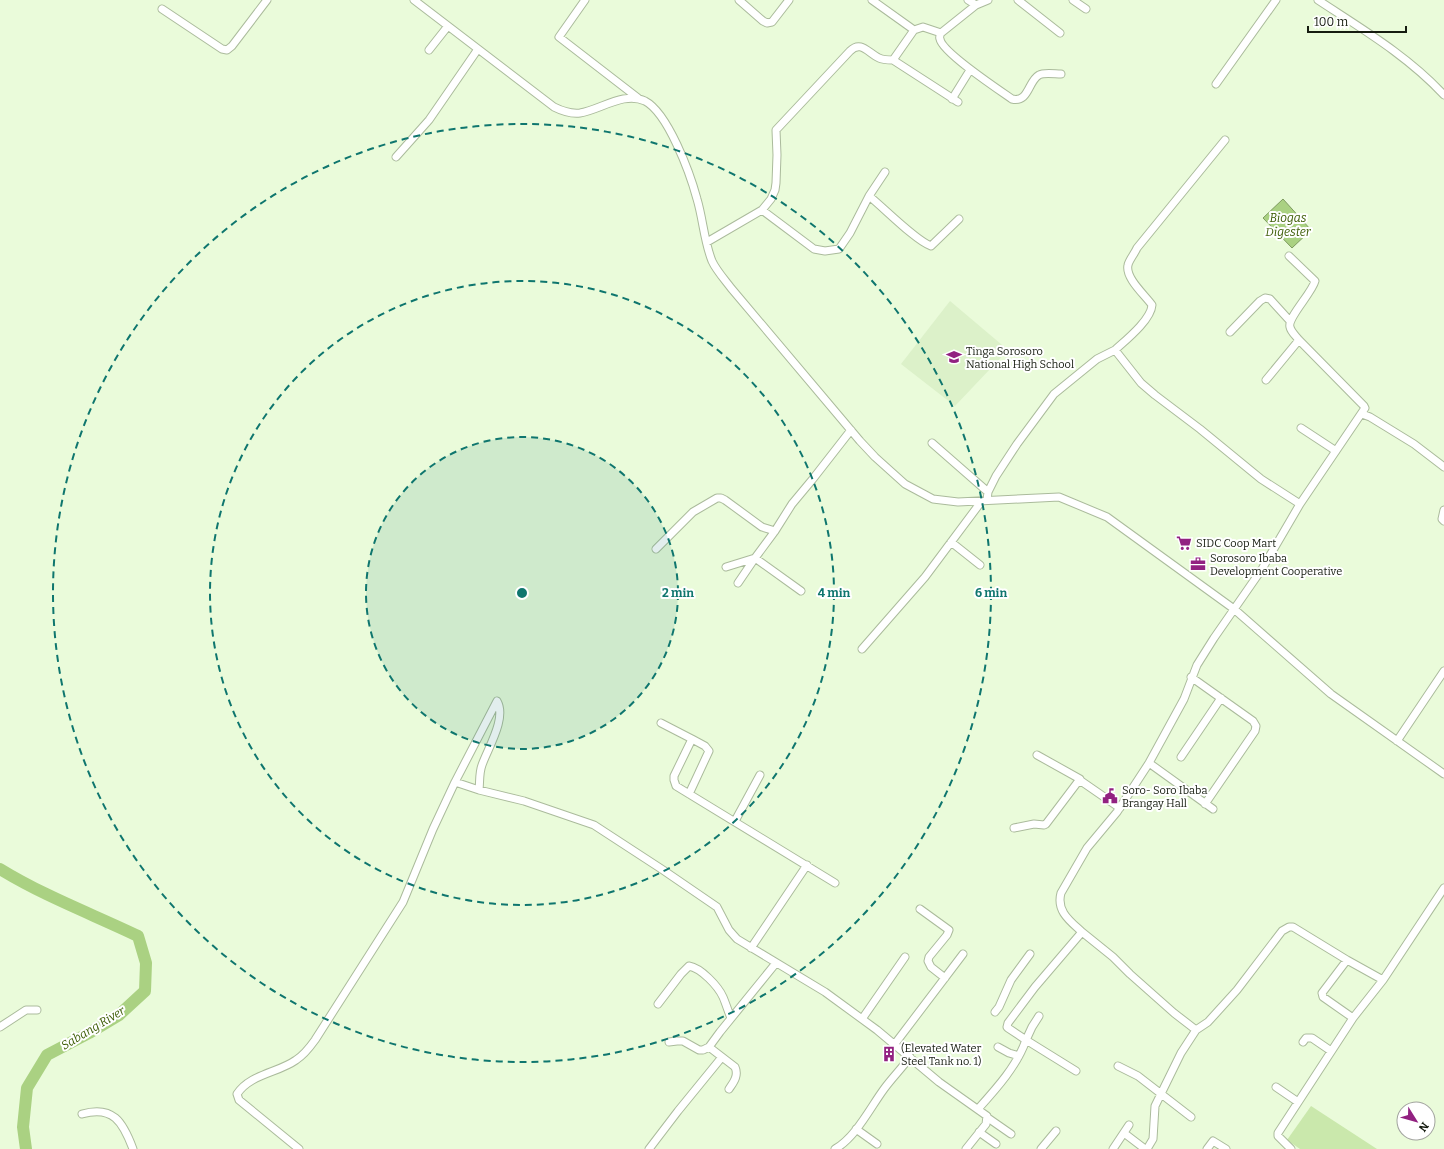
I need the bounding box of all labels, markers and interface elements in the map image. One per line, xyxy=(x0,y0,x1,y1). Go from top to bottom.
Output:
scale bar xyxy=(1308,8,1406,34)
text: 100 m xyxy=(1314,15,1349,29)
water label: Biogas Digester xyxy=(1265,211,1312,239)
place label: Tinga Sorosoro National High School xyxy=(966,345,1074,371)
school or university icon: Tinga Sorosoro National High School xyxy=(945,348,963,366)
supermarket icon: SIDC Coop Mart xyxy=(1175,534,1193,552)
place label: SIDC Coop Mart xyxy=(1196,537,1276,550)
place label: Sorosoro Ibaba Development Cooperative xyxy=(1210,552,1342,578)
office icon: Sorosoro Ibaba Development Cooperative xyxy=(1189,555,1207,573)
centre of rings xyxy=(515,586,529,600)
text: 2 min xyxy=(662,586,694,600)
text: 4 min xyxy=(818,586,850,600)
text: 6 min xyxy=(975,586,1007,600)
place label: Soro- Soro Ibaba Brangay Hall xyxy=(1122,784,1208,810)
public building icon: Soro- Soro Ibaba Brangay Hall xyxy=(1101,787,1119,805)
water label: Sabang River xyxy=(59,1003,128,1052)
place label: (Elevated Water Steel Tank no. 1) xyxy=(901,1042,982,1068)
building icon: (Elevated Water Steel Tank no. 1) xyxy=(880,1045,898,1063)
north arrow xyxy=(1396,1101,1436,1141)
text: N xyxy=(1416,1119,1431,1134)

